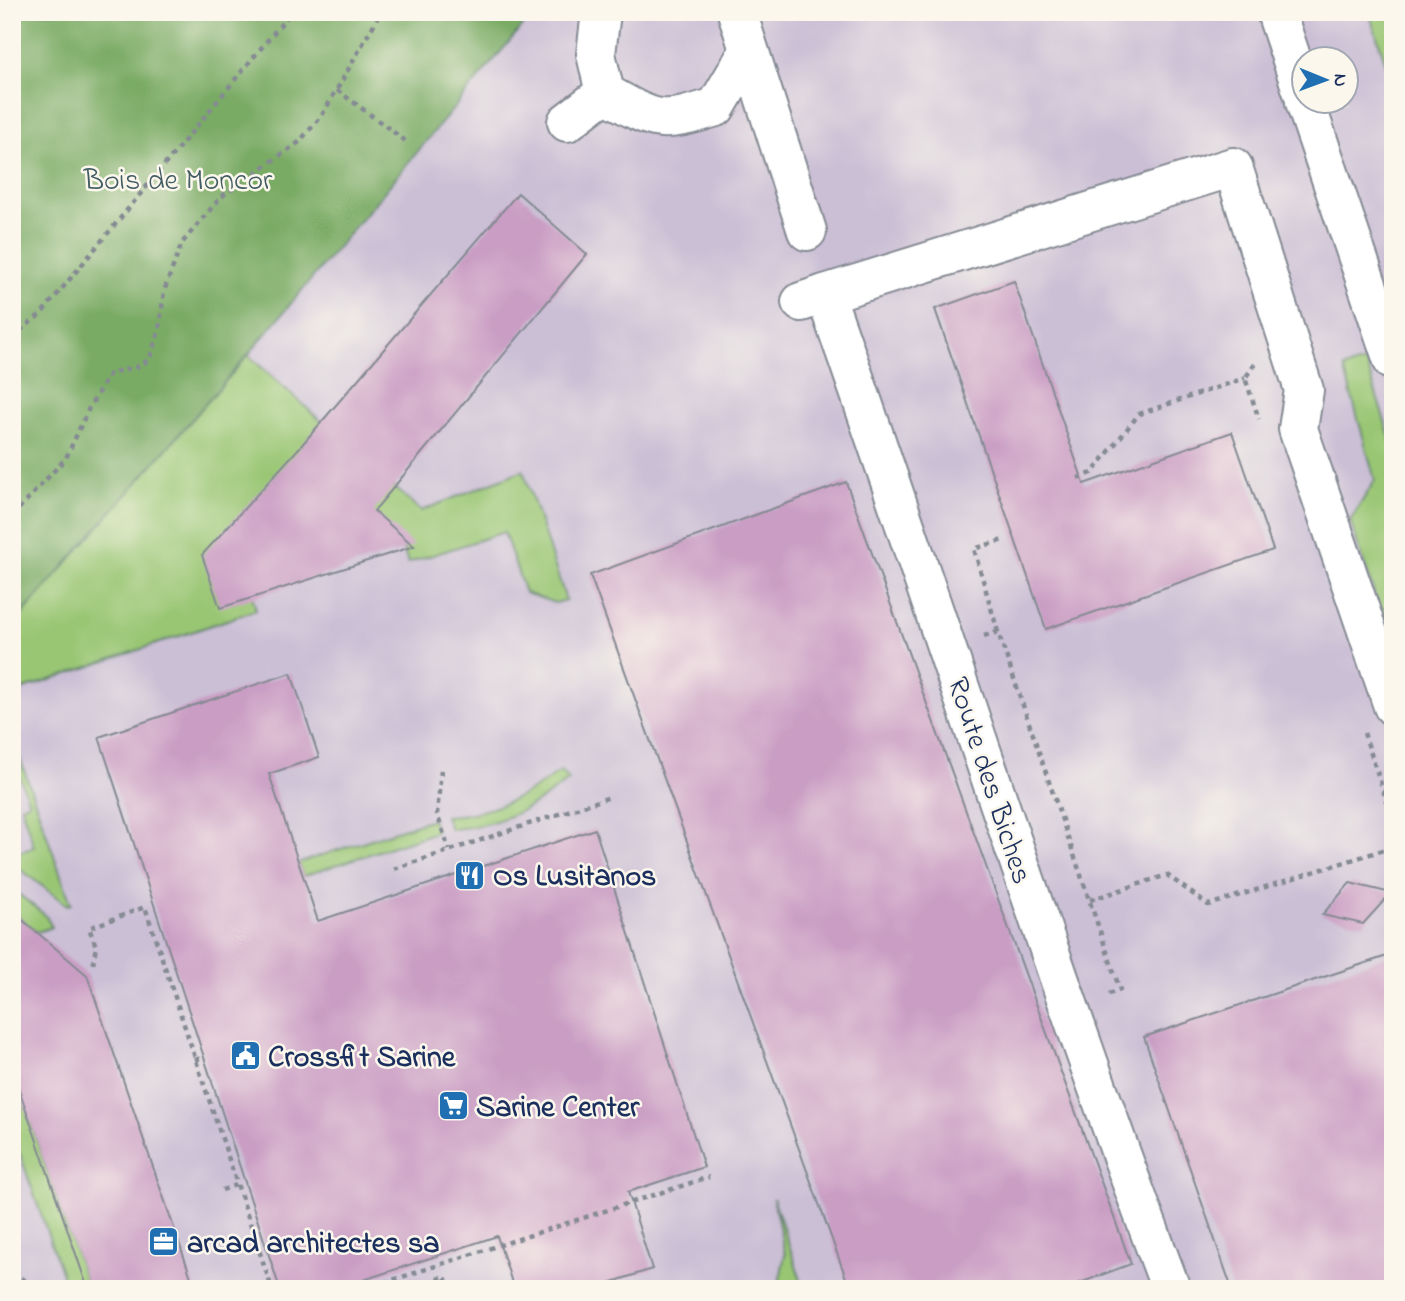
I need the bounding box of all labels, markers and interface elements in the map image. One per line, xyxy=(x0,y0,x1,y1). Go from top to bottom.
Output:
north arrow xyxy=(1290,46,1360,116)
text: N xyxy=(1326,74,1353,87)
park label: Bois de Moncor xyxy=(83,160,273,204)
street label: Route des Biches xyxy=(934,672,1042,890)
place label: Os Lusitanos xyxy=(493,856,656,900)
restaurant icon: Os Lusitanos xyxy=(453,858,487,892)
place label: Crossfit Sarine xyxy=(268,1037,457,1081)
public building icon: Crossfit Sarine xyxy=(228,1039,262,1073)
place label: Sarine Center xyxy=(476,1087,640,1131)
supermarket icon: Sarine Center xyxy=(436,1089,470,1123)
place label: arcad architectes sa xyxy=(187,1223,439,1267)
office icon: arcad architectes sa xyxy=(147,1225,181,1259)

